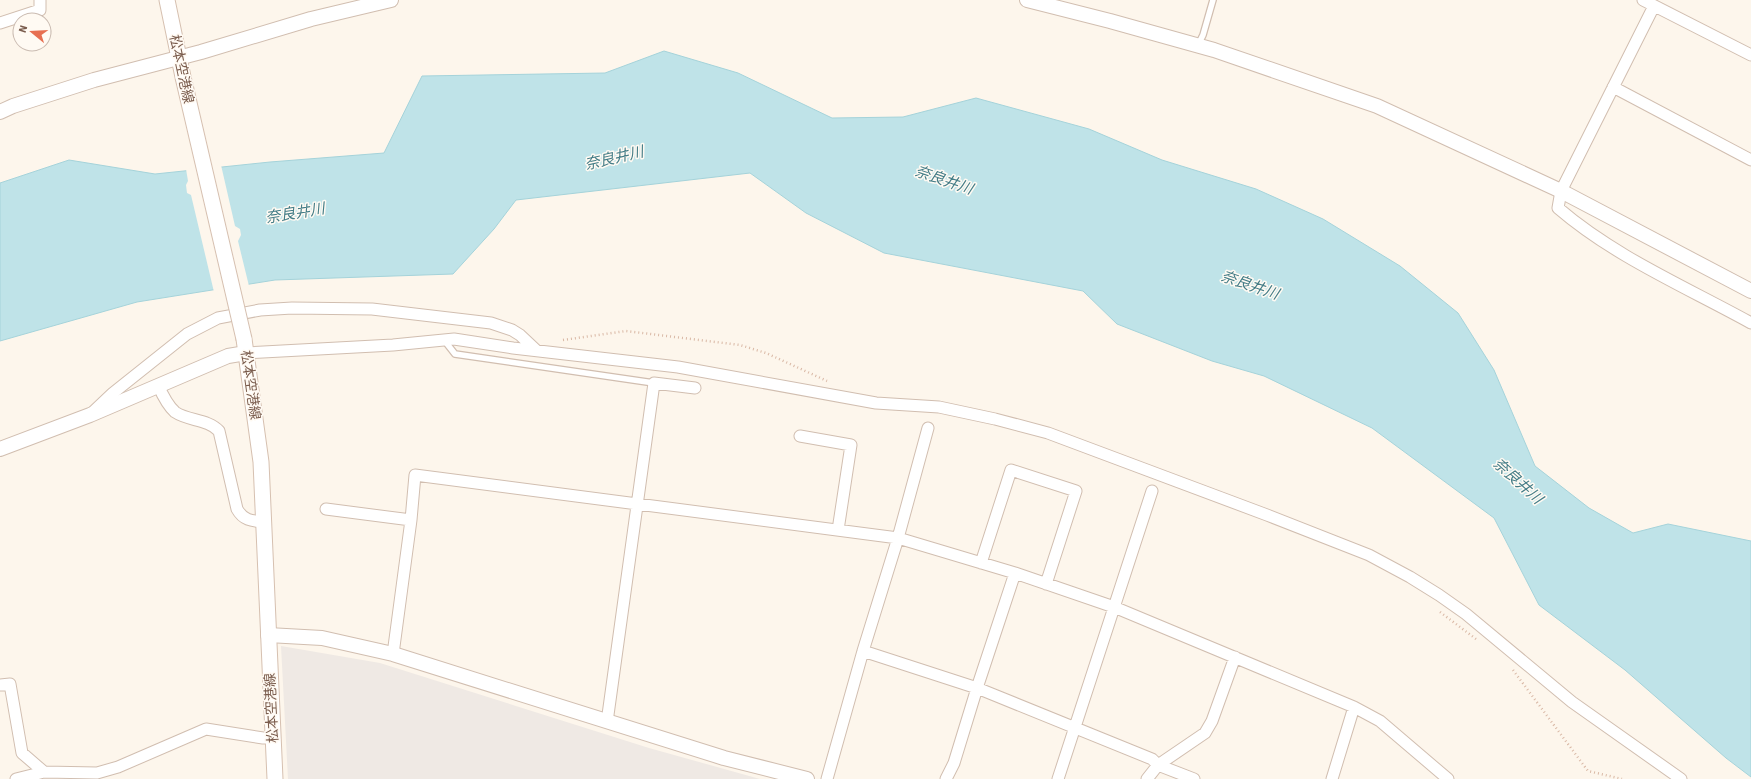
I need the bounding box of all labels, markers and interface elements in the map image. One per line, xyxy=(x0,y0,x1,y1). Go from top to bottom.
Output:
north arrow xyxy=(12,12,52,52)
text: N xyxy=(15,23,31,35)
street label: 松本空港線 xyxy=(164,33,198,106)
water label: 奈良井川 xyxy=(583,141,648,175)
water label: 奈良井川 xyxy=(912,161,978,201)
water label: 奈良井川 xyxy=(264,198,328,229)
water label: 奈良井川 xyxy=(1218,266,1284,306)
street label: 松本空港線 xyxy=(235,349,265,421)
water label: 奈良井川 xyxy=(1488,453,1548,511)
street label: 松本空港線 xyxy=(260,672,284,743)

